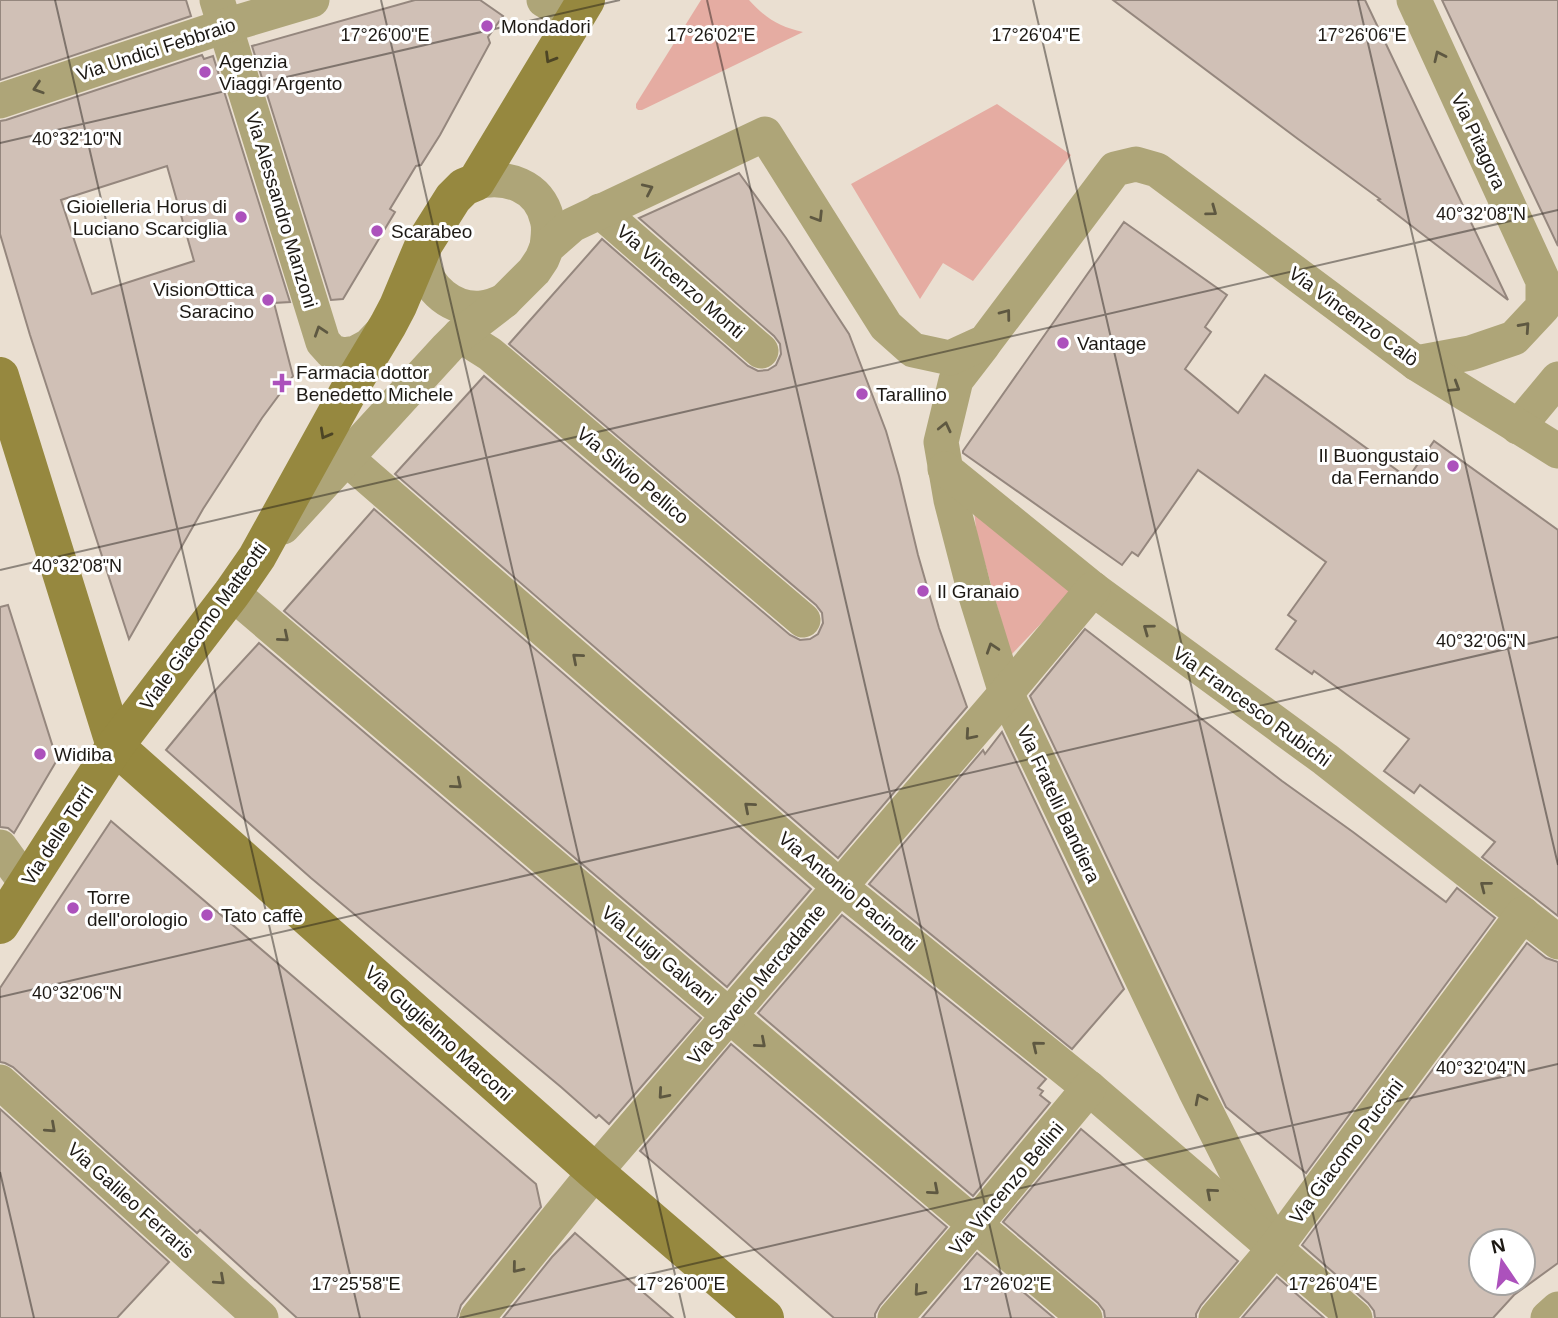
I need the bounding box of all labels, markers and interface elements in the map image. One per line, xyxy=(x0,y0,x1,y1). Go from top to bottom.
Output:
street label: Via Undici Febbraio xyxy=(74,14,238,85)
place label: Mondadori xyxy=(501,16,591,37)
marker: Mondadori xyxy=(479,18,495,34)
text: 17°26'00"E xyxy=(340,25,430,45)
text: 17°26'02"E xyxy=(666,25,756,45)
text: 17°26'04"E xyxy=(991,25,1081,45)
text: 17°26'06"E xyxy=(1317,25,1407,45)
one-way arrow xyxy=(1433,50,1447,63)
place label: Agenzia Viaggi Argento xyxy=(219,51,342,94)
one-way arrow xyxy=(546,51,559,64)
marker: Agenzia Viaggi Argento xyxy=(197,64,213,80)
one-way arrow xyxy=(32,80,44,95)
street label: Via Pitagora xyxy=(1447,90,1510,193)
street label: Via Alessandro Manzoni xyxy=(242,110,321,311)
text: 40°32'10"N xyxy=(32,129,122,149)
one-way arrow xyxy=(641,183,653,197)
place label: Gioielleria Horus di Luciano Scarciglia xyxy=(66,196,227,239)
one-way arrow xyxy=(1204,203,1216,215)
text: 40°32'08"N xyxy=(1436,204,1526,224)
marker: Gioielleria Horus di Luciano Scarciglia xyxy=(233,209,249,225)
one-way arrow xyxy=(809,210,822,223)
street label: Via Vincenzo Monti xyxy=(613,220,749,342)
place label: Scarabeo xyxy=(391,221,472,242)
marker: Scarabeo xyxy=(369,223,385,239)
street label: Via Vincenzo Calò xyxy=(1285,262,1422,370)
place label: VisionOttica Saracino xyxy=(153,279,254,322)
marker: VisionOttica Saracino xyxy=(260,292,276,308)
one-way arrow xyxy=(998,309,1011,321)
one-way arrow xyxy=(1517,322,1529,335)
one-way arrow xyxy=(314,325,328,338)
place label: Vantage xyxy=(1077,333,1146,354)
marker: Vantage xyxy=(1055,335,1071,351)
place label: Farmacia dottor Benedetto Michele xyxy=(296,362,453,405)
marker: Farmacia dottor Benedetto Michele xyxy=(274,375,290,391)
one-way arrow xyxy=(1448,379,1461,392)
place label: Tarallino xyxy=(876,384,947,405)
marker: Tarallino xyxy=(854,386,870,402)
one-way arrow xyxy=(937,422,951,434)
street label: Via Silvio Pellico xyxy=(573,423,693,528)
one-way arrow xyxy=(320,427,333,439)
place label: Il Buongustaio da Fernando xyxy=(1319,445,1439,488)
marker: Il Buongustaio da Fernando xyxy=(1445,458,1461,474)
street label: Viale Giacomo Matteotti xyxy=(136,539,271,714)
text: 40°32'08"N xyxy=(32,556,122,576)
place label: Il Granaio xyxy=(937,581,1019,602)
marker: Il Granaio xyxy=(915,583,931,599)
one-way arrow xyxy=(1143,625,1156,637)
one-way arrow xyxy=(275,629,288,641)
text: 40°32'06"N xyxy=(1436,631,1526,651)
one-way arrow xyxy=(986,642,1000,655)
street label: Via Francesco Rubichi xyxy=(1169,642,1335,771)
one-way arrow xyxy=(572,654,585,666)
street label: Via Fratelli Bandiera xyxy=(1013,722,1104,886)
one-way arrow xyxy=(966,727,978,740)
place label: Widiba xyxy=(54,744,113,765)
marker: Widiba xyxy=(32,746,48,762)
one-way arrow xyxy=(449,776,462,788)
street label: Via delle Torri xyxy=(17,782,97,889)
one-way arrow xyxy=(744,803,757,815)
street label: Via Antonio Pacinotti xyxy=(774,827,921,955)
one-way arrow xyxy=(1480,881,1492,894)
place label: Torre dell'orologio xyxy=(87,887,188,930)
marker: Torre dell'orologio xyxy=(65,900,81,916)
street label: Via Saverio Mercadante xyxy=(683,900,829,1069)
street label: Via Luigi Galvani xyxy=(597,902,720,1009)
place label: Tato caffè xyxy=(221,905,303,926)
marker: Tato caffè xyxy=(199,907,215,923)
street label: Via Guglielmo Marconi xyxy=(361,962,517,1105)
text: 40°32'06"N xyxy=(32,983,122,1003)
one-way arrow xyxy=(753,1035,766,1047)
one-way arrow xyxy=(1032,1042,1044,1055)
text: 40°32'04"N xyxy=(1436,1058,1526,1078)
street label: Via Giacomo Puccini xyxy=(1285,1075,1407,1227)
one-way arrow xyxy=(659,1085,671,1098)
one-way arrow xyxy=(1194,1094,1208,1106)
street label: Via Vincenzo Bellini xyxy=(945,1118,1068,1259)
one-way arrow xyxy=(43,1120,56,1132)
street label: Via Galileo Ferraris xyxy=(63,1138,198,1262)
one-way arrow xyxy=(926,1182,939,1194)
one-way arrow xyxy=(1206,1189,1219,1201)
north arrow xyxy=(1467,1227,1537,1297)
text: N xyxy=(1489,1234,1507,1258)
one-way arrow xyxy=(513,1260,525,1273)
one-way arrow xyxy=(212,1272,225,1285)
text: 17°25'58"E xyxy=(311,1274,401,1294)
text: 17°26'00"E xyxy=(636,1274,726,1294)
text: 17°26'02"E xyxy=(962,1274,1052,1294)
text: 17°26'04"E xyxy=(1288,1274,1378,1294)
one-way arrow xyxy=(915,1282,927,1295)

